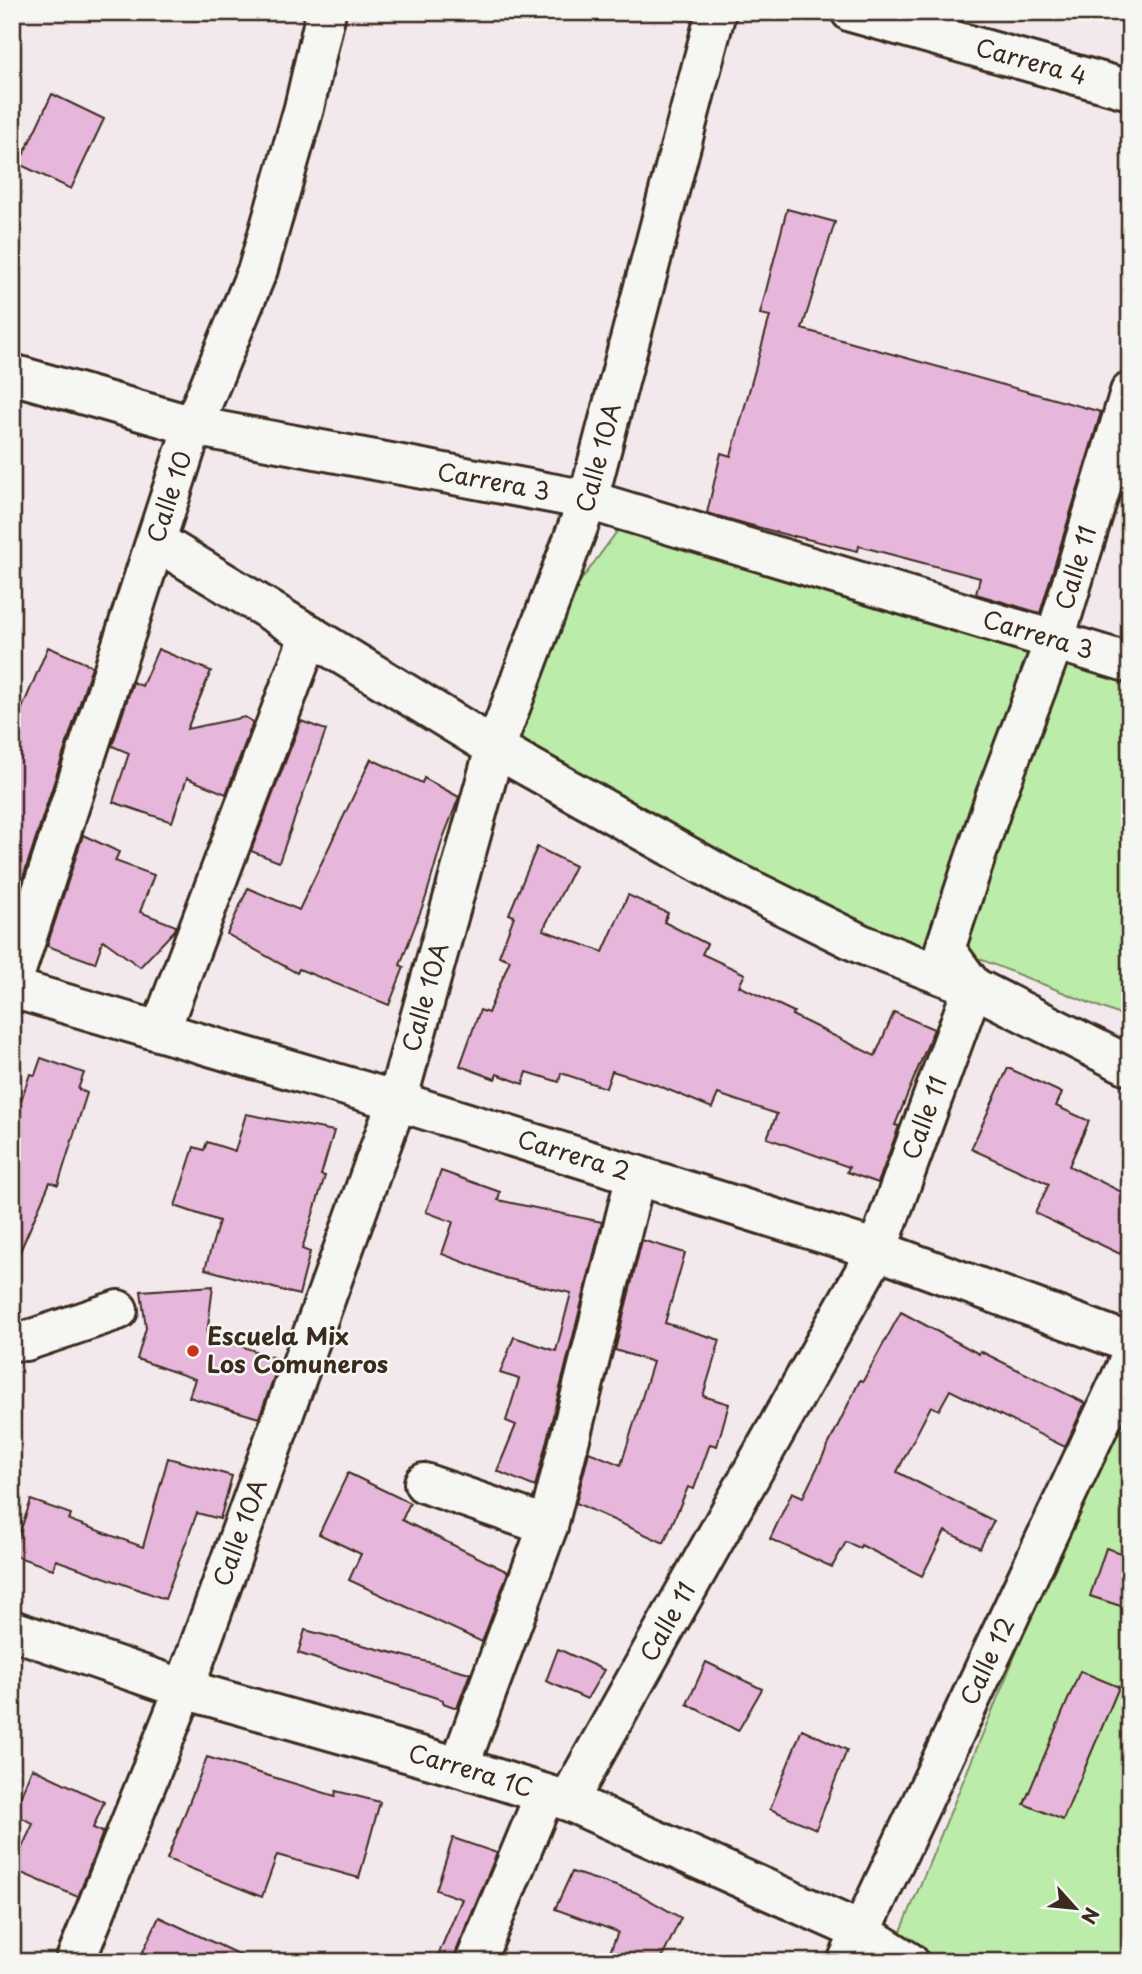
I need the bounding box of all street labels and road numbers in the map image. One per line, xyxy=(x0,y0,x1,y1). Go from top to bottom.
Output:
street label: Carrera 4 xyxy=(972,28,1091,93)
street label: Calle 10A xyxy=(565,399,629,517)
street label: Calle 10 xyxy=(136,446,200,547)
street label: Carrera 3 xyxy=(434,452,553,509)
street label: Calle 11 xyxy=(1045,521,1104,614)
street label: Carrera 3 xyxy=(979,600,1098,667)
street label: Calle 10A xyxy=(392,938,456,1056)
street label: Calle 11 xyxy=(892,1071,955,1164)
street label: Carrera 2 xyxy=(513,1119,635,1188)
street label: Calle 10A xyxy=(203,1473,275,1591)
street label: Calle 11 xyxy=(630,1575,703,1668)
street label: Calle 12 xyxy=(950,1610,1022,1711)
street label: Carrera 1C xyxy=(405,1734,538,1805)

